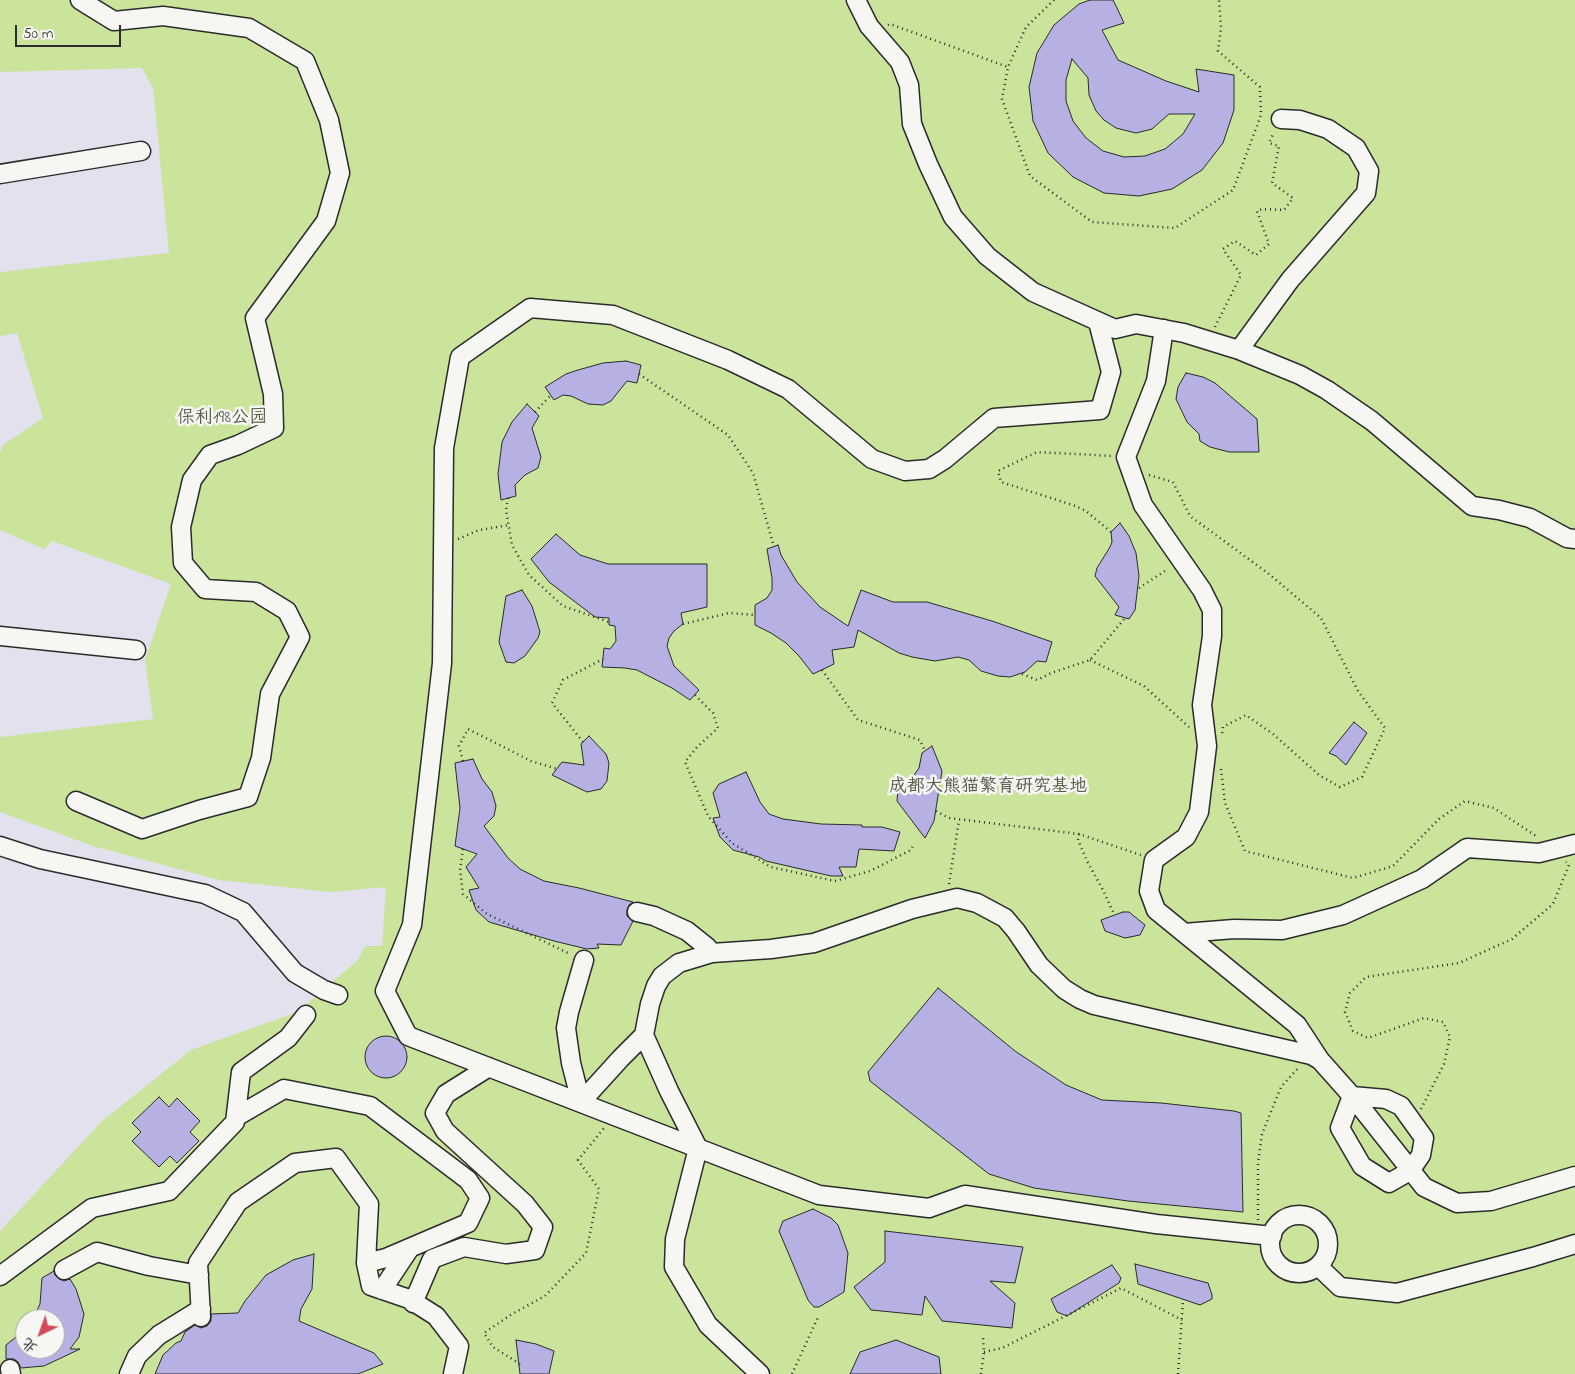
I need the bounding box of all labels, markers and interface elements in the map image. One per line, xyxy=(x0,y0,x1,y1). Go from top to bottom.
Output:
scale bar xyxy=(18,15,124,47)
text: 50 m xyxy=(23,23,53,45)
park label: 保利198公园 xyxy=(177,408,267,430)
park label: 成都大熊猫繁育研究基地 xyxy=(889,777,1087,799)
north arrow xyxy=(15,1309,65,1359)
text: 北 xyxy=(18,1332,43,1357)

